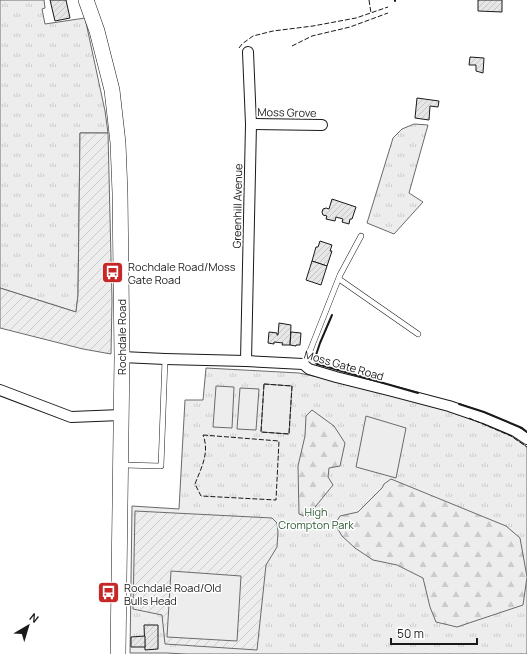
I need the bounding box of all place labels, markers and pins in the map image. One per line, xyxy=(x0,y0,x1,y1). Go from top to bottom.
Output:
bus stop icon: Rochdale Road/Moss Gate Road xyxy=(100,259,126,285)
place label: Rochdale Road/Moss Gate Road xyxy=(128,259,236,287)
bus stop icon: Rochdale Road/Old Bulls Head xyxy=(96,580,122,606)
place label: Rochdale Road/Old Bulls Head xyxy=(124,580,221,608)

